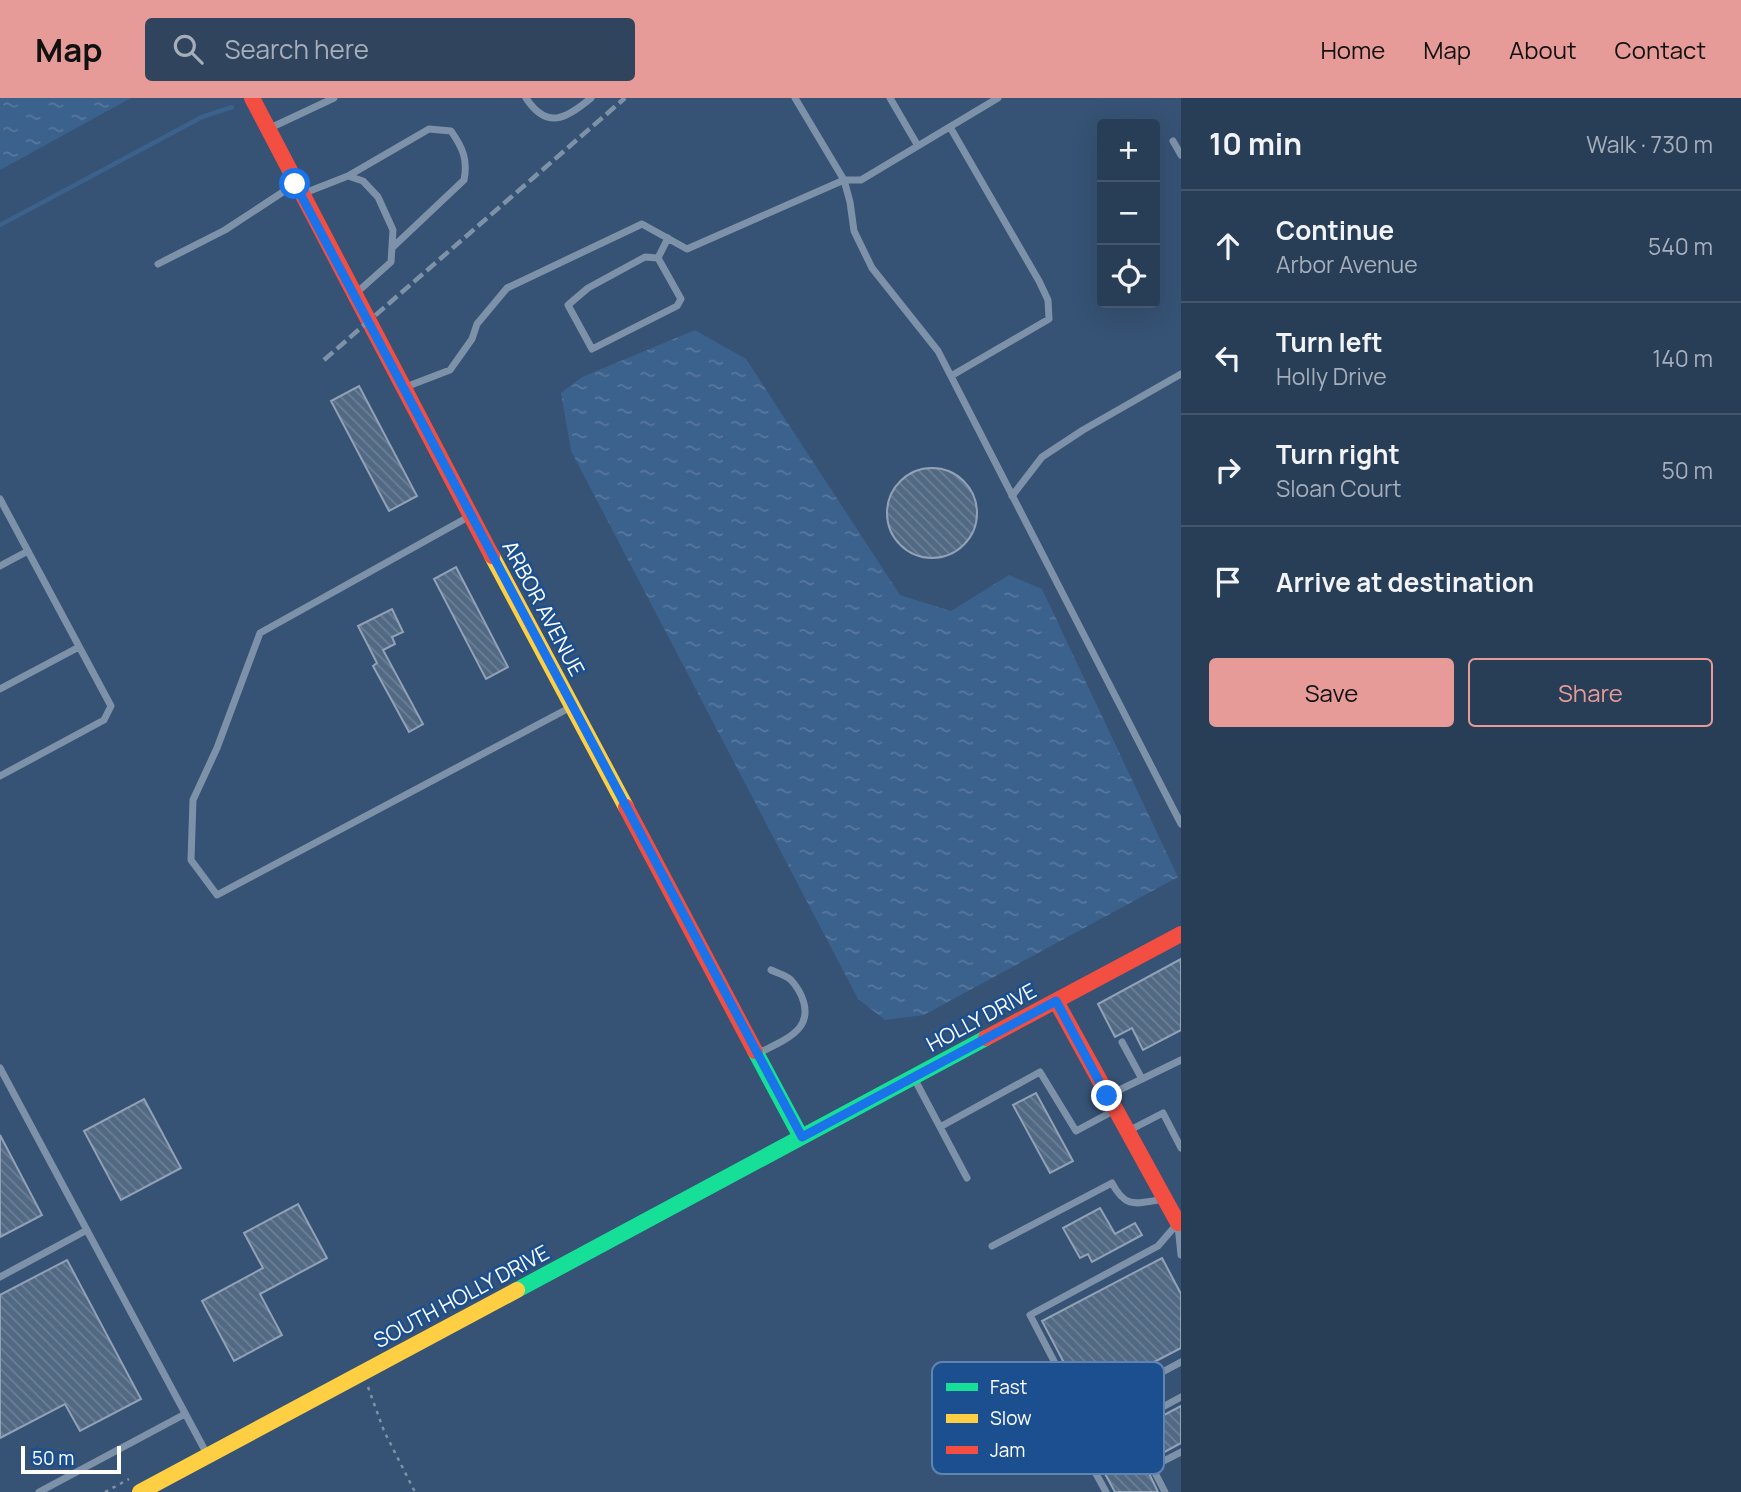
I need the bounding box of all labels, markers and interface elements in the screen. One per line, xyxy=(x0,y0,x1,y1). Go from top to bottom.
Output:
search box xyxy=(145,18,635,81)
text: Map xyxy=(35,27,103,72)
icon: search xyxy=(169,30,207,68)
text: Search here xyxy=(225,31,369,67)
text: Home xyxy=(1320,33,1385,66)
text: Map xyxy=(1423,33,1471,66)
text: About xyxy=(1509,33,1577,66)
text: Contact xyxy=(1615,33,1706,66)
map controls xyxy=(1097,119,1160,308)
button: + xyxy=(1097,119,1160,182)
text: 10 min xyxy=(1209,123,1302,164)
text: Walk · 730 m xyxy=(1586,128,1713,160)
route start xyxy=(279,168,310,199)
button: − xyxy=(1097,182,1160,245)
text: Continue xyxy=(1276,212,1394,248)
icon: ahead xyxy=(1209,227,1247,265)
text: 540 m xyxy=(1648,230,1713,262)
button: locate xyxy=(1097,245,1160,308)
text: Arbor Avenue xyxy=(1276,248,1418,280)
text: Turn left xyxy=(1276,324,1383,360)
icon: left xyxy=(1209,339,1247,377)
text: 140 m xyxy=(1652,342,1713,374)
text: Holly Drive xyxy=(1276,360,1387,392)
text: Turn right xyxy=(1276,436,1400,472)
icon: right xyxy=(1209,451,1247,489)
text: 50 m xyxy=(1662,454,1713,486)
text: Sloan Court xyxy=(1276,472,1401,504)
street label: ARBOR AVENUE xyxy=(497,535,591,681)
icon: arrive xyxy=(1209,563,1247,601)
text: Arrive at destination xyxy=(1276,564,1534,600)
button: Save xyxy=(1209,658,1454,727)
button: Share xyxy=(1468,658,1713,727)
street label: HOLLY DRIVE xyxy=(921,976,1041,1058)
route end xyxy=(1091,1080,1122,1111)
street label: SOUTH HOLLY DRIVE xyxy=(368,1238,554,1354)
legend xyxy=(932,1362,1164,1474)
text: Fast xyxy=(990,1374,1027,1400)
text: Slow xyxy=(990,1405,1032,1431)
text: Jam xyxy=(990,1437,1025,1463)
scale bar xyxy=(21,1443,121,1475)
text: 50 m xyxy=(32,1445,74,1471)

